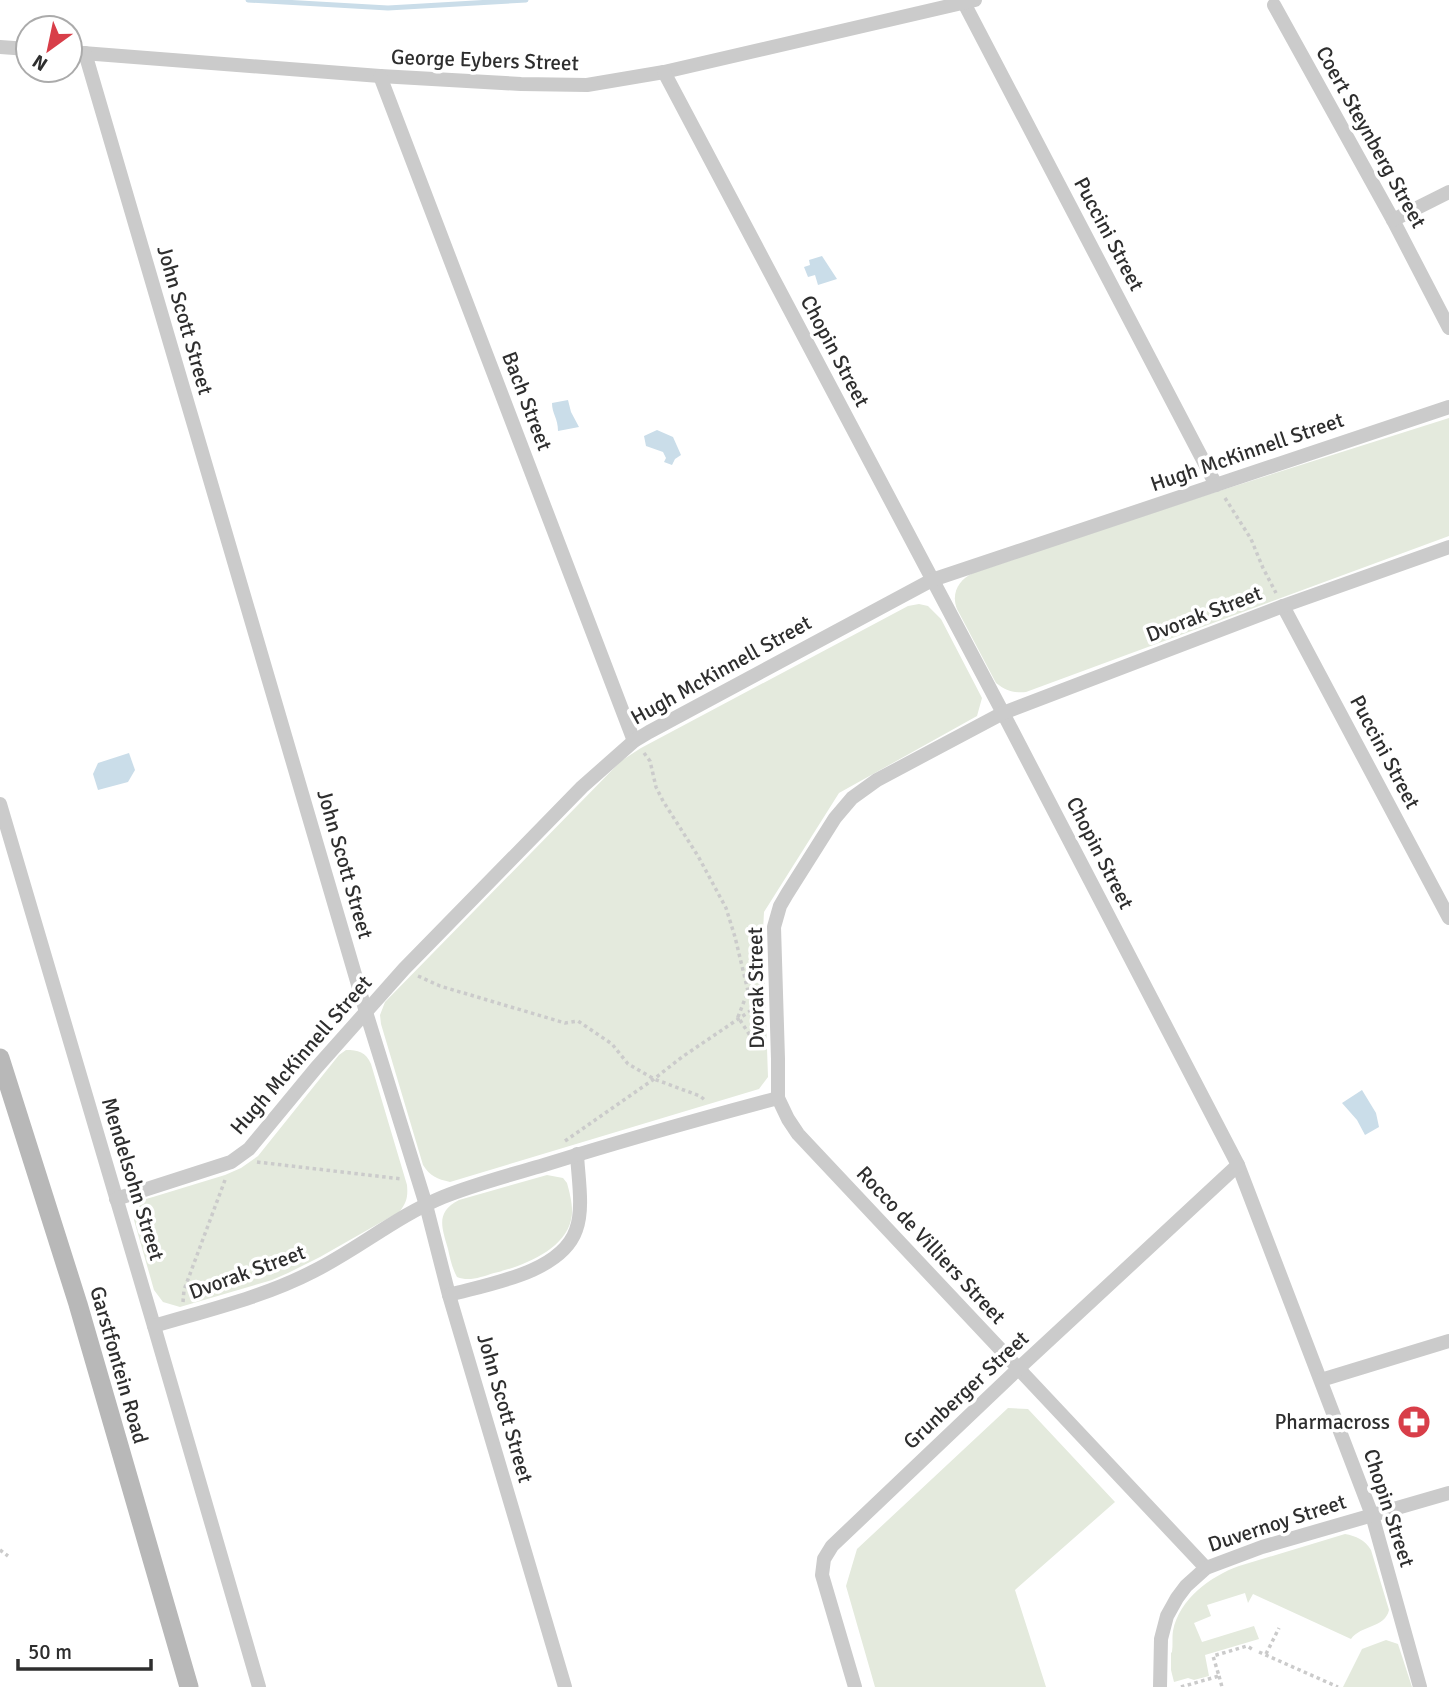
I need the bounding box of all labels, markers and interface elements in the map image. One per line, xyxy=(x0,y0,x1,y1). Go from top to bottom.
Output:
north arrow xyxy=(14,14,84,84)
street label: Coert Steynberg Street xyxy=(1310,41,1432,233)
street label: George Eybers Street xyxy=(391,44,579,76)
text: N xyxy=(28,49,52,76)
street label: Puccini Street xyxy=(1068,173,1150,295)
street label: John Scott Street xyxy=(151,242,219,398)
street label: Chopin Street xyxy=(795,291,875,411)
street label: Bach Street xyxy=(496,348,558,454)
street label: Hugh McKinnell Street xyxy=(1147,407,1347,497)
street label: Dvorak Street xyxy=(1142,580,1266,648)
street label: Hugh McKinnell Street xyxy=(626,609,816,731)
street label: Puccini Street xyxy=(1344,691,1426,813)
street label: John Scott Street xyxy=(311,786,379,942)
street label: Chopin Street xyxy=(1061,792,1139,914)
street label: Dvorak Street xyxy=(742,927,770,1049)
street label: Hugh McKinnell Street xyxy=(225,970,377,1140)
street label: Mendelsohn Street xyxy=(96,1094,170,1264)
street label: Rocco de Villiers Street xyxy=(851,1161,1011,1329)
street label: Dvorak Street xyxy=(185,1239,309,1305)
street label: Garstfontein Road xyxy=(84,1283,154,1447)
street label: Grunberger Street xyxy=(898,1325,1034,1455)
street label: John Scott Street xyxy=(471,1330,539,1486)
pharmacy icon: Pharmacross xyxy=(1395,1403,1433,1441)
place label: Pharmacross xyxy=(1274,1409,1390,1435)
street label: Chopin Street xyxy=(1358,1446,1420,1570)
street label: Duvernoy Street xyxy=(1205,1488,1349,1558)
scale bar xyxy=(18,1628,150,1672)
text: 50 m xyxy=(28,1639,72,1665)

